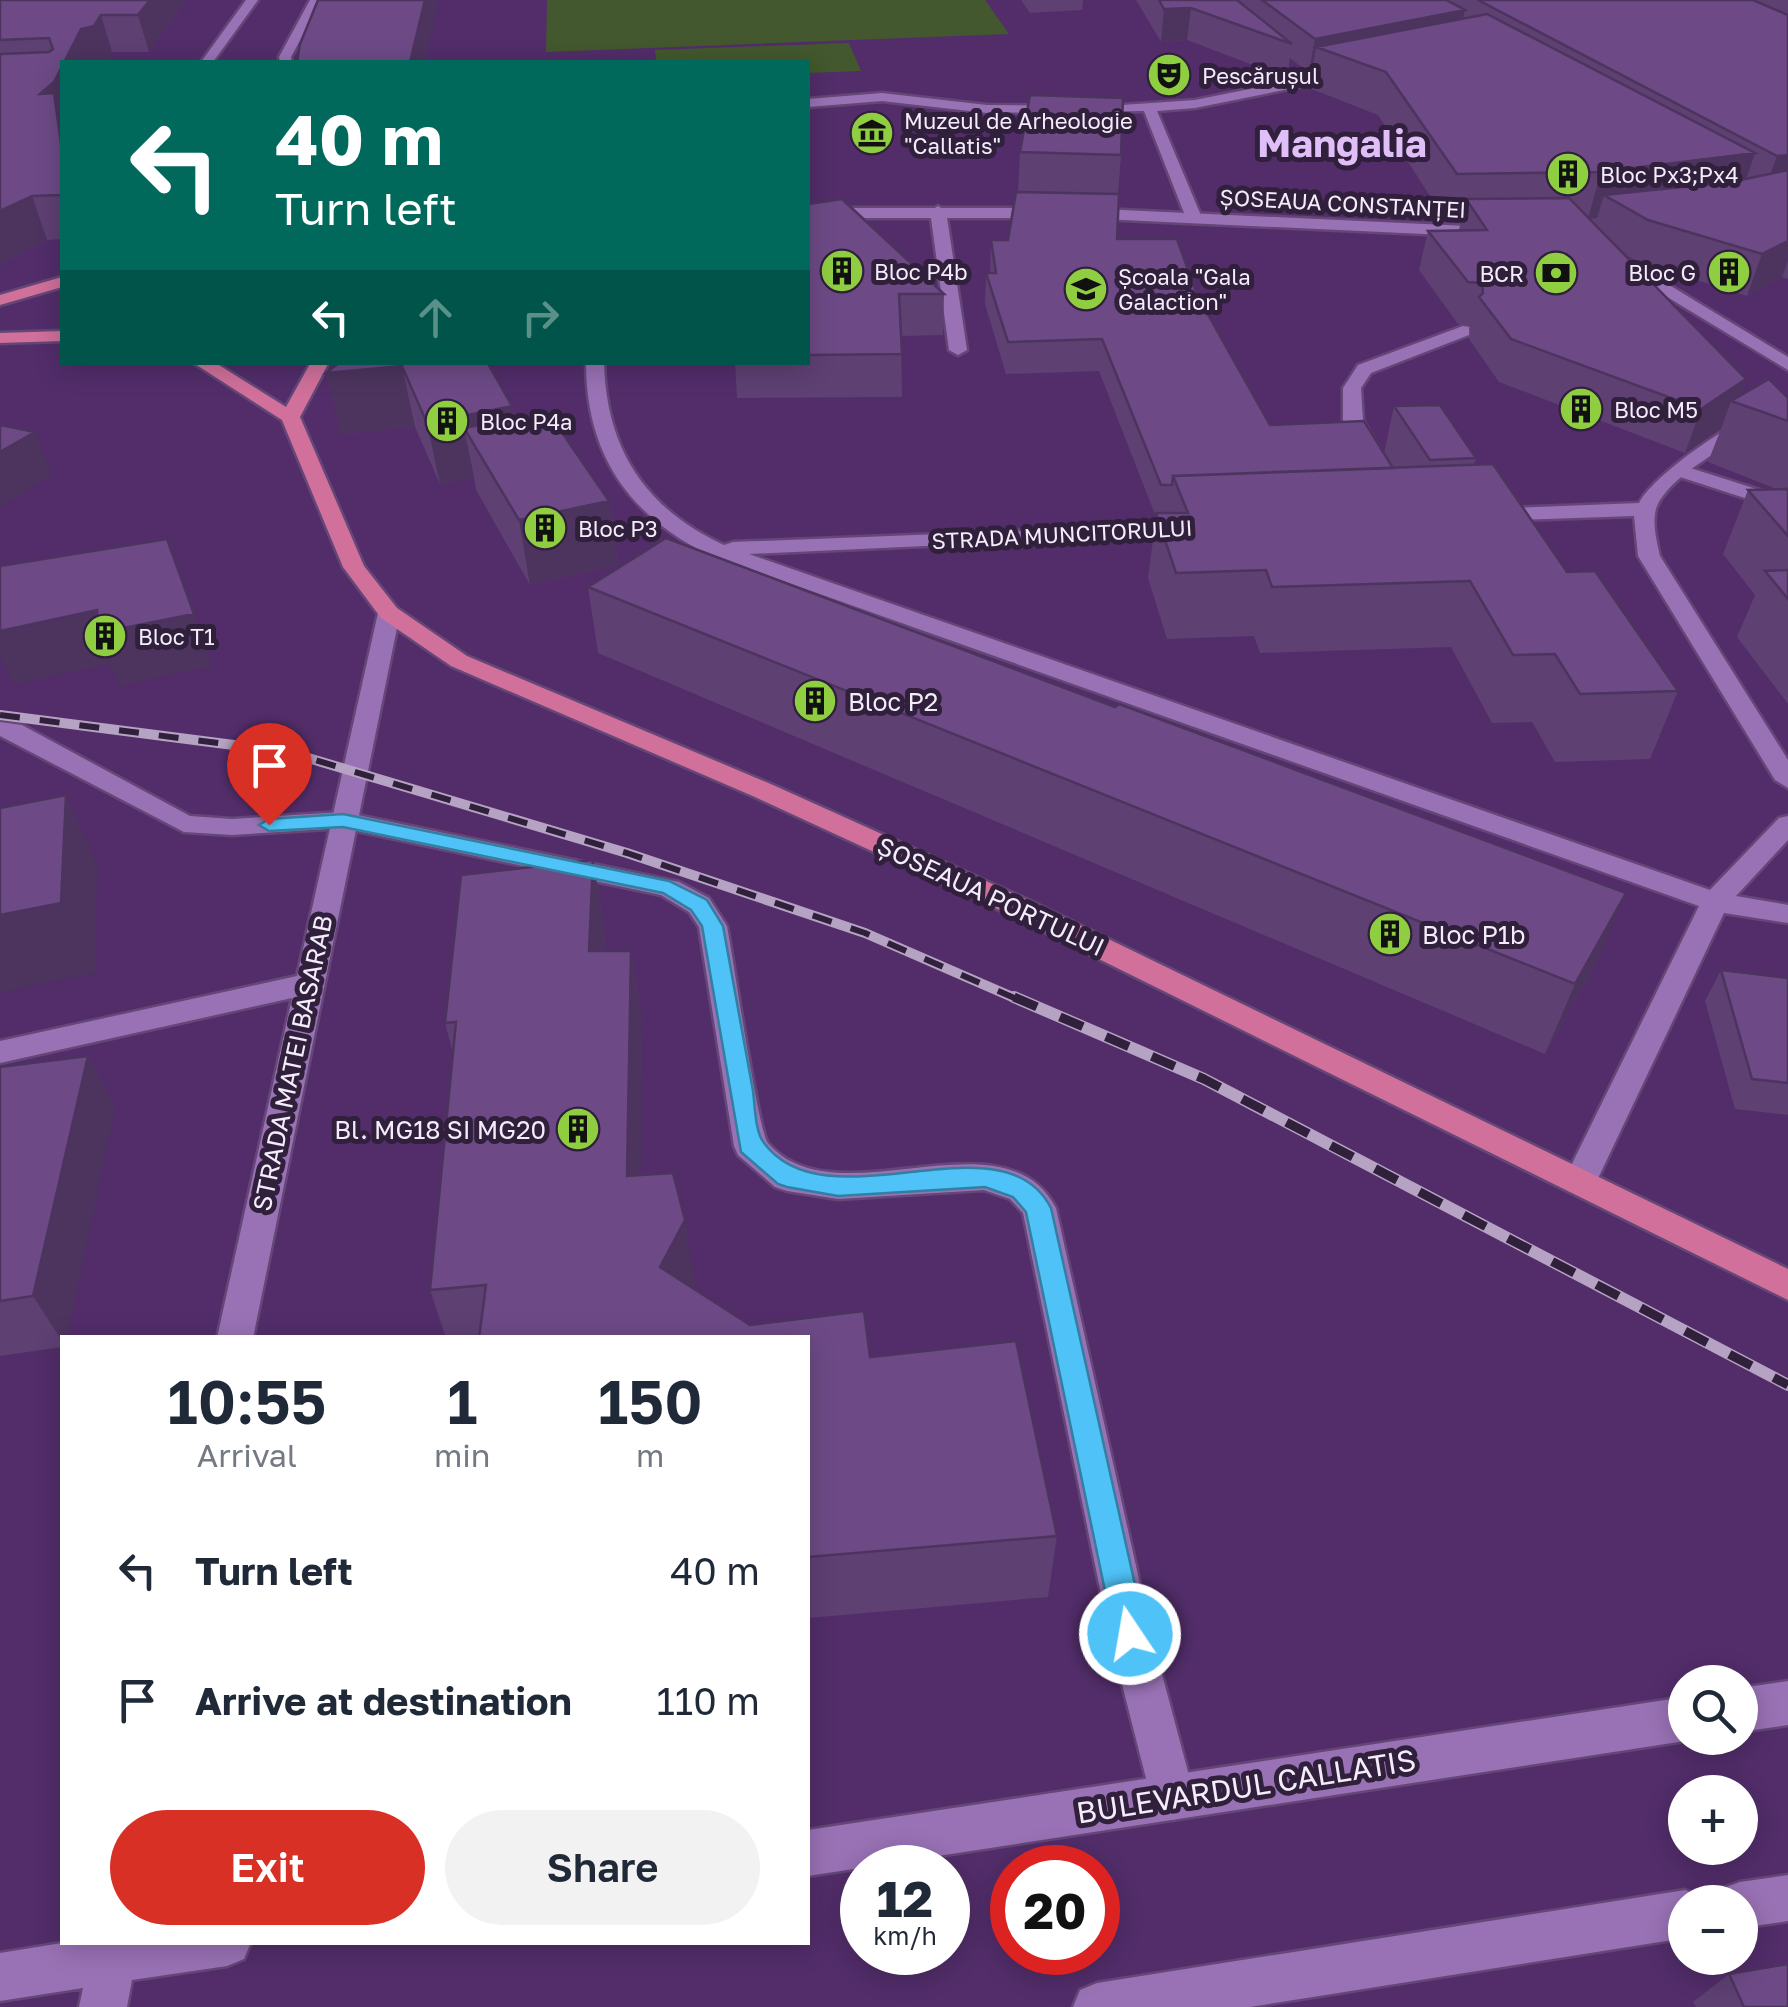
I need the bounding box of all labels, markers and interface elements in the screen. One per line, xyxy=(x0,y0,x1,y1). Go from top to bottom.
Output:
theatre icon: Pescărușul xyxy=(1146,52,1192,98)
place label: Pescărușul xyxy=(1202,62,1319,89)
text: 40 m xyxy=(275,96,443,180)
icon: left xyxy=(110,100,240,230)
place label: Muzeul de Arheologie "Callatis" xyxy=(904,107,1133,159)
museum icon: Muzeul de Arheologie "Callatis" xyxy=(849,110,895,156)
district label: Mangalia xyxy=(1257,120,1427,166)
building icon: Bloc Px3;Px4 xyxy=(1545,151,1591,197)
place label: Bloc Px3;Px4 xyxy=(1600,161,1739,188)
text: Turn left xyxy=(275,181,457,235)
street label: ȘOSEAUA CONSTANȚEI xyxy=(1219,183,1467,224)
building icon: Bloc P4b xyxy=(819,248,865,294)
building icon: Bloc G xyxy=(1706,249,1752,295)
bank icon: BCR xyxy=(1533,250,1579,296)
place label: Bloc P4b xyxy=(874,258,968,285)
place label: Bloc G xyxy=(1628,259,1696,286)
place label: BCR xyxy=(1479,260,1524,287)
place label: Școala "Gala Galaction" xyxy=(1118,263,1251,315)
school or university icon: Școala "Gala Galaction" xyxy=(1063,266,1109,312)
icon: left xyxy=(303,290,358,345)
icon: ahead xyxy=(408,290,463,345)
icon: right xyxy=(513,290,568,345)
building icon: Bloc M5 xyxy=(1558,386,1604,432)
place label: Bloc M5 xyxy=(1614,396,1698,423)
building icon: Bloc P4a xyxy=(424,398,470,444)
place label: Bloc P4a xyxy=(480,408,573,435)
building icon: Bloc P3 xyxy=(522,505,568,551)
street label: STRADA MUNCITORULUI xyxy=(931,514,1193,554)
place label: Bloc P3 xyxy=(578,515,658,542)
building icon: Bloc T1 xyxy=(82,613,128,659)
place label: Bloc T1 xyxy=(138,623,215,650)
building icon: Bloc P2 xyxy=(792,678,838,724)
place label: Bloc P2 xyxy=(848,686,938,717)
pin xyxy=(227,723,312,826)
icon: arrive xyxy=(242,738,297,793)
street label: ȘOSEAUA PORTULUI xyxy=(872,830,1110,962)
building icon: Bloc P1b xyxy=(1367,911,1413,957)
street label: STRADA MATEI BASARAB xyxy=(245,912,339,1214)
place label: Bloc P1b xyxy=(1422,919,1525,950)
building icon: Bl. MG18 SI MG20 xyxy=(555,1106,601,1152)
place label: Bl. MG18 SI MG20 xyxy=(334,1114,546,1145)
text: 10:55 xyxy=(167,1365,327,1437)
text: 1 xyxy=(447,1365,477,1437)
text: 150 xyxy=(598,1365,703,1437)
text: Arrival xyxy=(197,1436,297,1474)
text: min xyxy=(434,1436,491,1474)
text: m xyxy=(636,1436,664,1474)
icon: left xyxy=(110,1543,165,1598)
text: Turn left xyxy=(195,1548,353,1593)
text: 40 m xyxy=(670,1548,760,1593)
position arrow xyxy=(1078,1582,1182,1686)
map controls xyxy=(1668,1665,1758,1975)
button: search xyxy=(1668,1665,1758,1755)
icon: arrive xyxy=(110,1673,165,1728)
text: Arrive at destination xyxy=(195,1678,572,1723)
text: 110 m xyxy=(656,1678,760,1723)
street label: BULEVARDUL CALLATIS xyxy=(1074,1741,1418,1831)
button: + xyxy=(1668,1775,1758,1865)
button: Exit xyxy=(110,1810,425,1925)
button: Share xyxy=(445,1810,760,1925)
speed limit sign: 20 xyxy=(990,1845,1120,1975)
text: 12 xyxy=(877,1868,933,1928)
button: − xyxy=(1668,1885,1758,1975)
text: km/h xyxy=(873,1920,937,1951)

